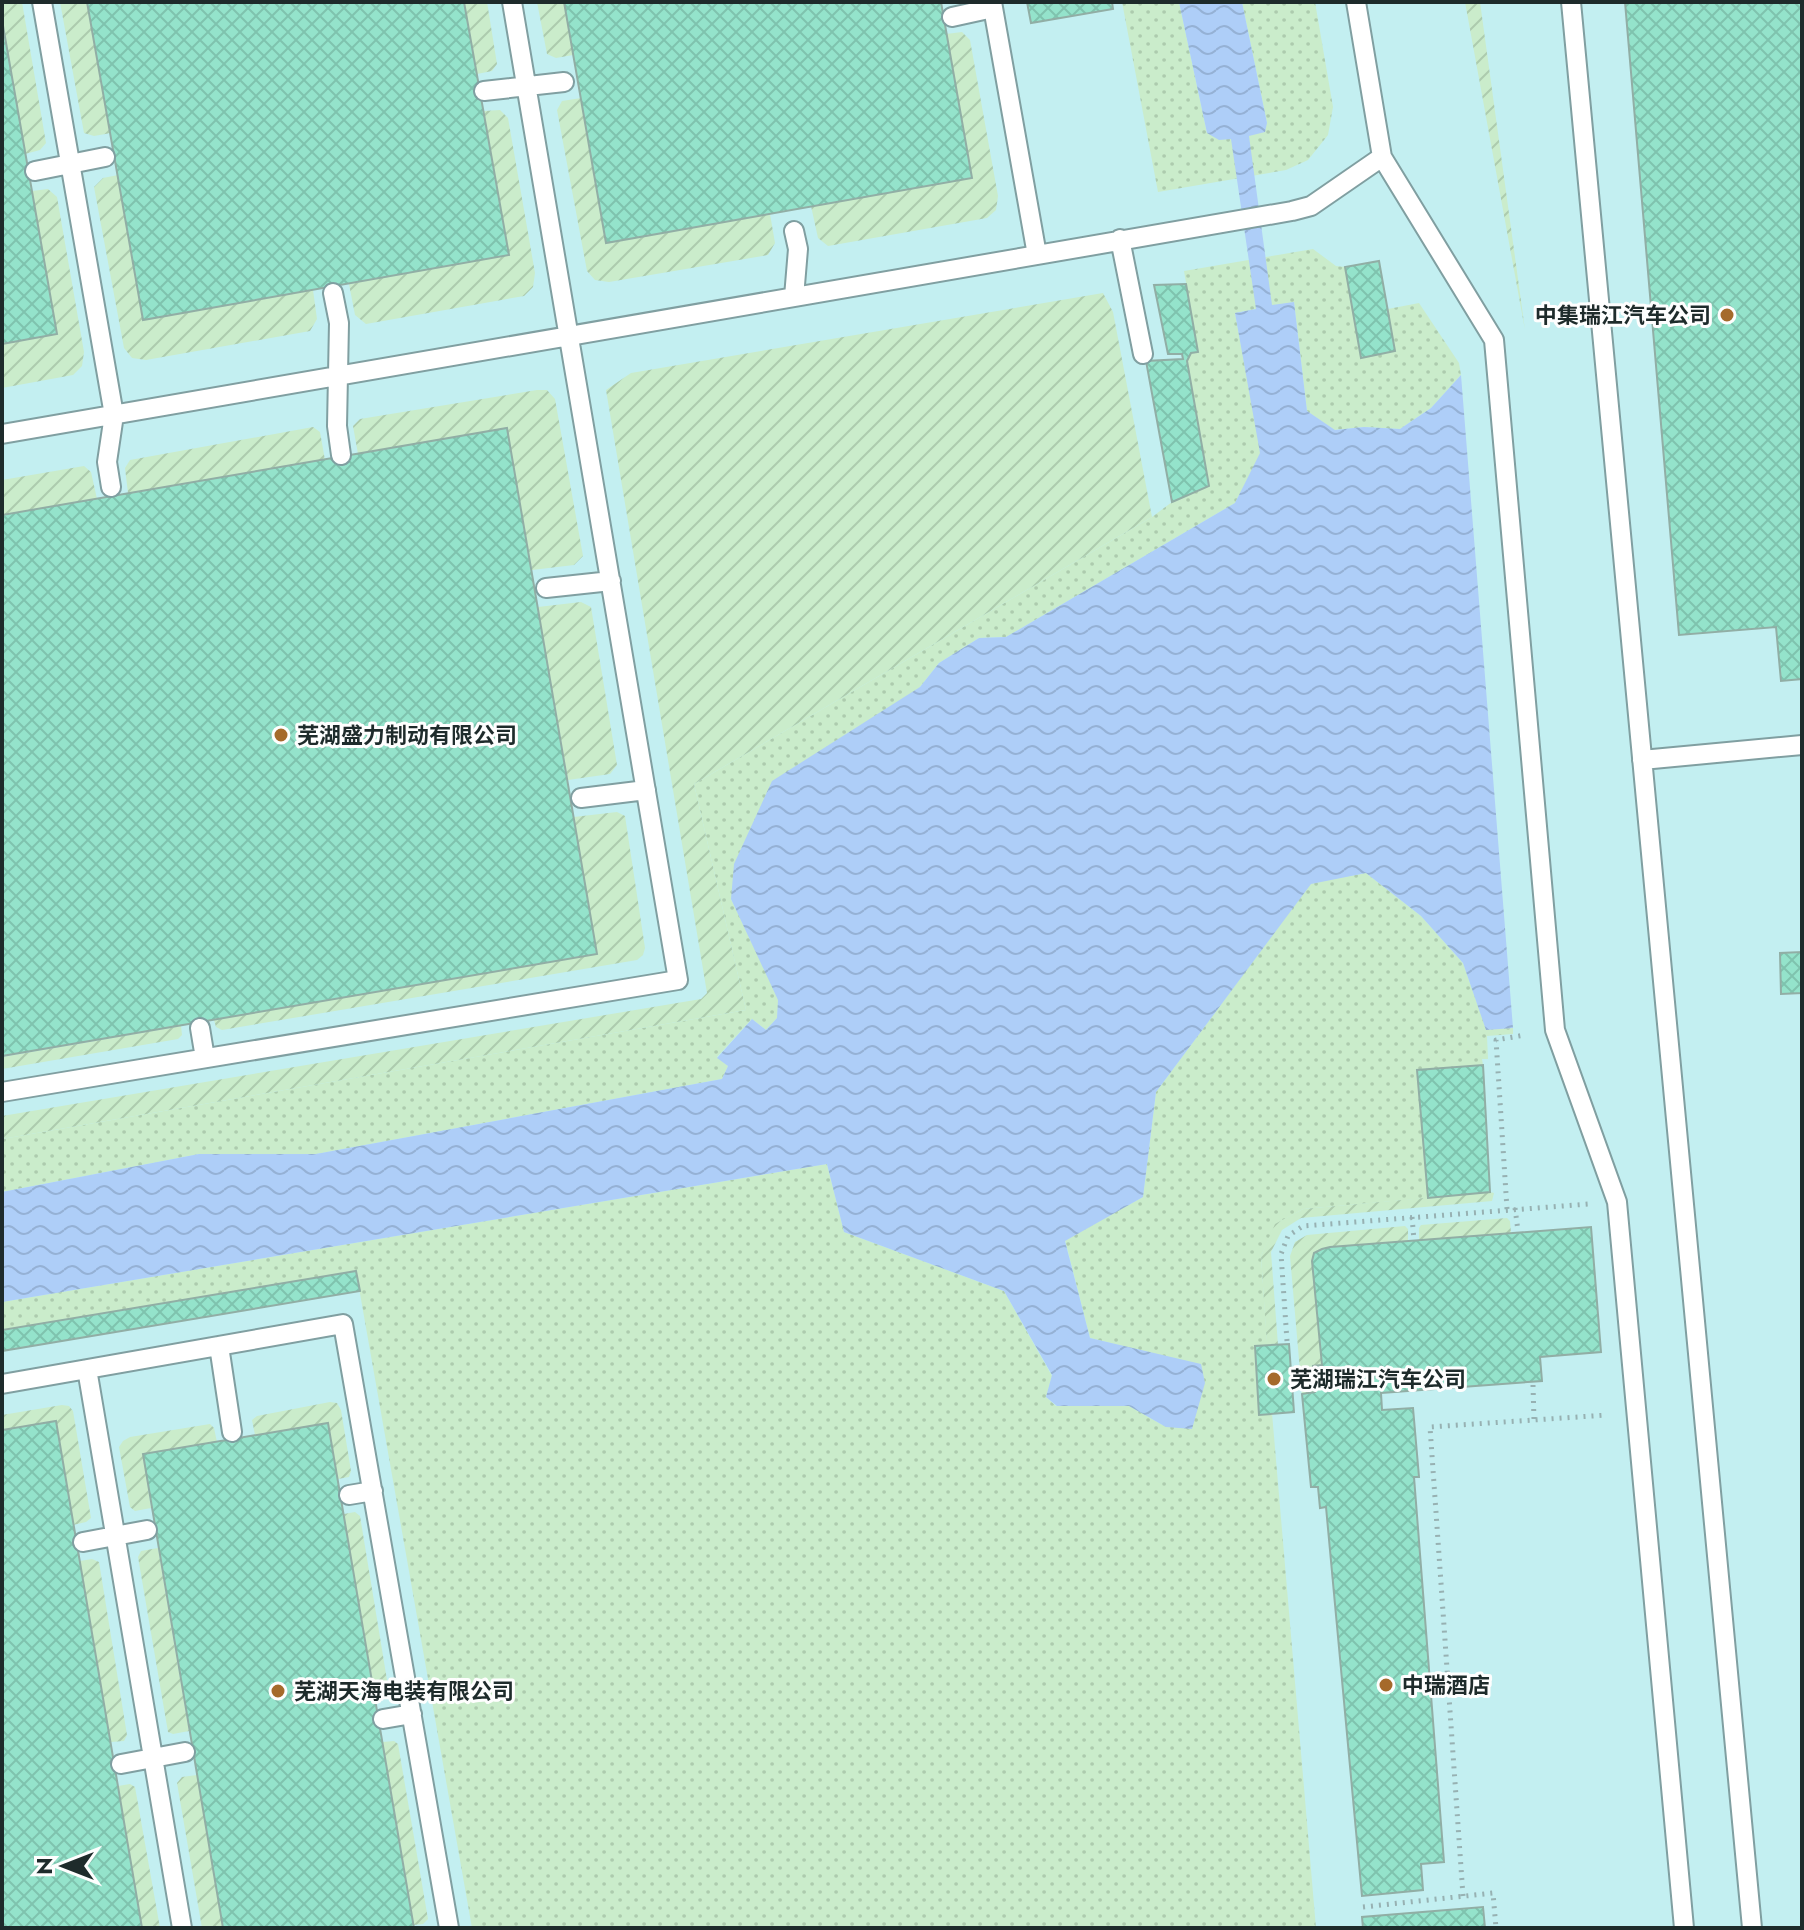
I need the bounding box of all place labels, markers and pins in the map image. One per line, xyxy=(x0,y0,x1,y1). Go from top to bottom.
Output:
place label: 中集瑞江汽车公司 xyxy=(1535,299,1711,331)
marker: 中集瑞江汽车公司 xyxy=(1718,306,1736,324)
place label: 芜湖盛力制动有限公司 xyxy=(297,719,517,751)
marker: 芜湖盛力制动有限公司 xyxy=(272,726,290,744)
place label: 芜湖瑞江汽车公司 xyxy=(1290,1363,1466,1395)
marker: 芜湖瑞江汽车公司 xyxy=(1265,1370,1283,1388)
place label: 中瑞酒店 xyxy=(1402,1669,1490,1701)
place label: 芜湖天海电装有限公司 xyxy=(294,1675,514,1707)
marker: 中瑞酒店 xyxy=(1377,1676,1395,1694)
marker: 芜湖天海电装有限公司 xyxy=(269,1682,287,1700)

